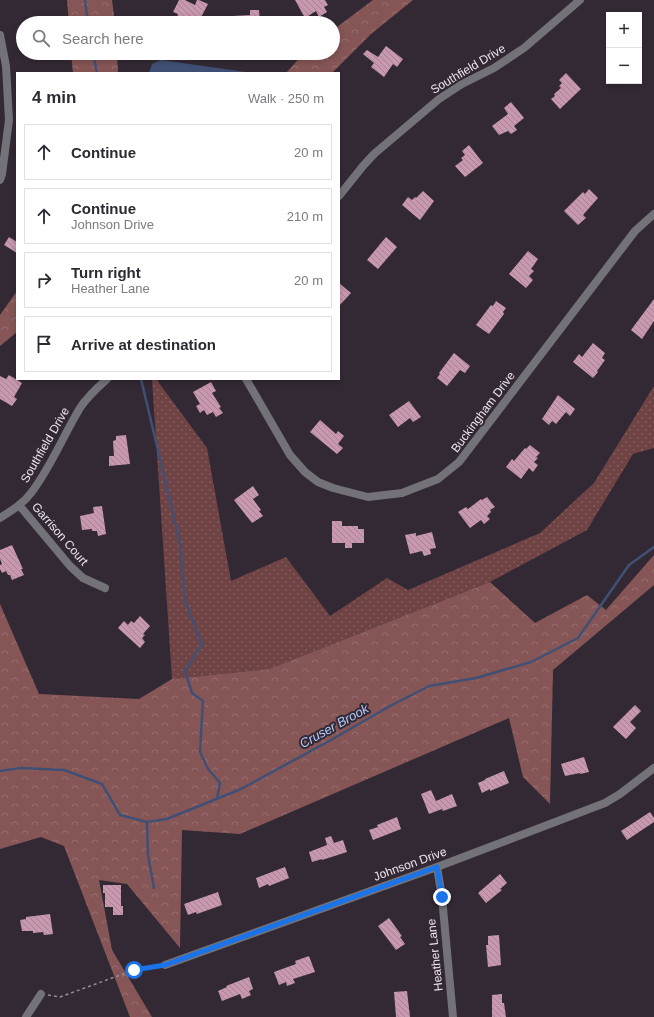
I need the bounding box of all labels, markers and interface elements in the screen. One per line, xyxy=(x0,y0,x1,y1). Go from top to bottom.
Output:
map controls xyxy=(606,12,642,84)
button: + xyxy=(606,12,642,48)
search box xyxy=(16,16,340,60)
icon: search xyxy=(30,27,52,49)
text: Search here xyxy=(62,30,144,47)
street label: Southfield Drive xyxy=(428,41,508,97)
button: − xyxy=(606,48,642,84)
text: 4 min xyxy=(32,88,76,107)
text: Walk · 250 m xyxy=(248,91,324,106)
icon: ahead xyxy=(33,141,55,163)
text: Continue xyxy=(71,144,136,161)
text: 20 m xyxy=(294,145,323,160)
text: Continue xyxy=(71,200,136,217)
icon: ahead xyxy=(33,205,55,227)
text: 210 m xyxy=(287,209,323,224)
text: Johnson Drive xyxy=(71,217,154,232)
text: Turn right xyxy=(71,264,141,281)
icon: right xyxy=(33,269,55,291)
text: 20 m xyxy=(294,273,323,288)
text: Heather Lane xyxy=(71,281,150,296)
icon: arrive xyxy=(33,333,55,355)
text: Arrive at destination xyxy=(71,336,216,353)
street label: Buckingham Drive xyxy=(448,369,518,455)
street label: Southfield Drive xyxy=(18,405,72,485)
street label: Garrison Court xyxy=(29,500,92,569)
water label: Cruser Brook xyxy=(297,700,372,751)
street label: Johnson Drive xyxy=(372,844,449,884)
route end xyxy=(433,888,451,906)
street label: Heather Lane xyxy=(424,918,446,992)
route start xyxy=(125,961,143,979)

